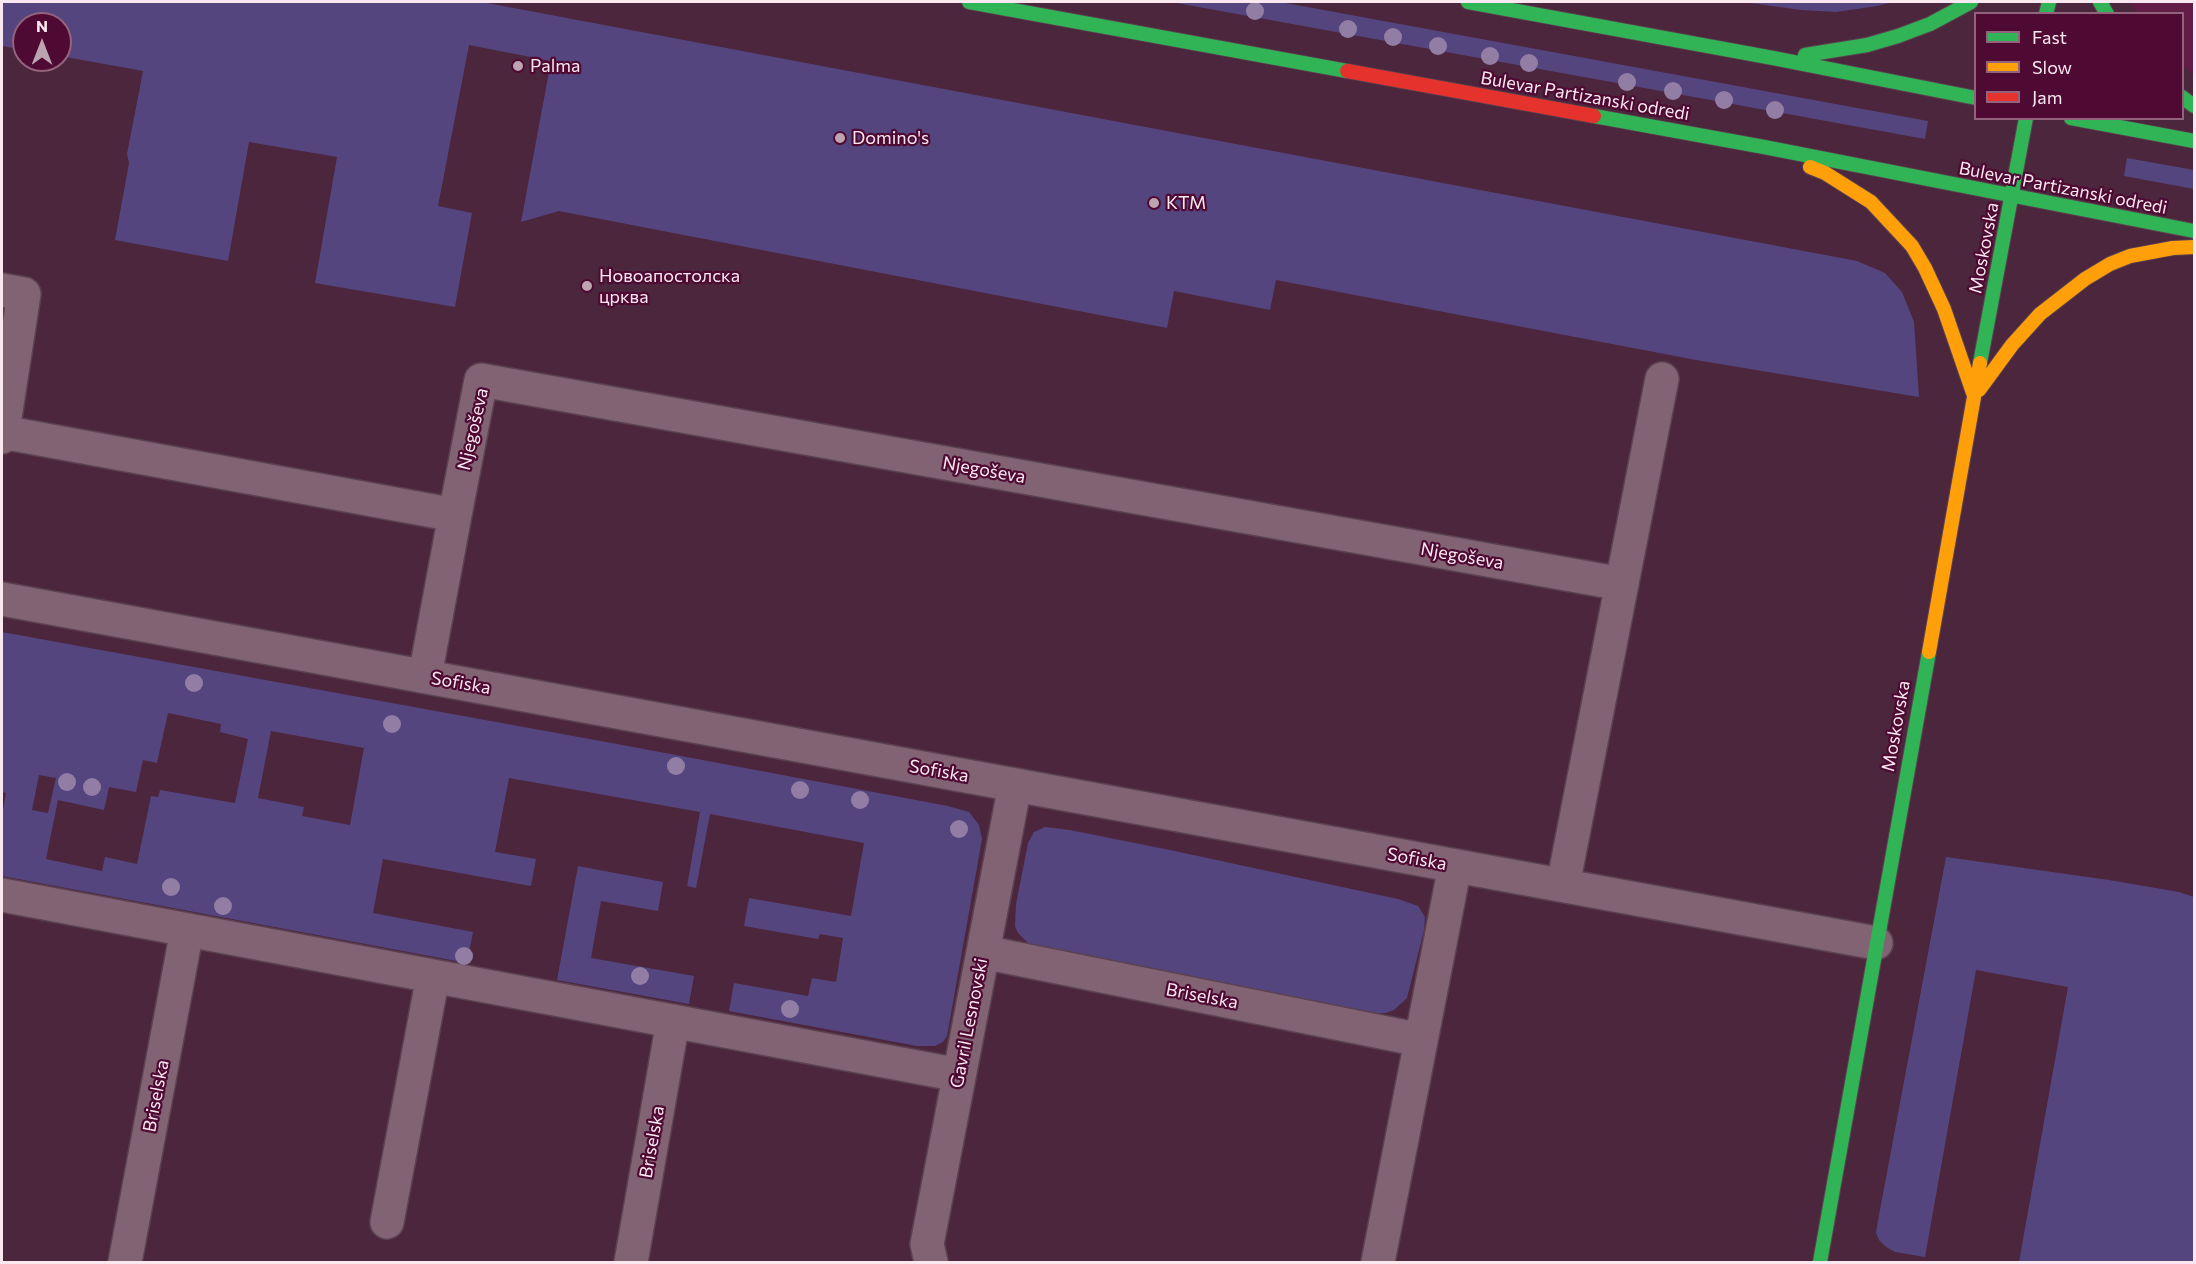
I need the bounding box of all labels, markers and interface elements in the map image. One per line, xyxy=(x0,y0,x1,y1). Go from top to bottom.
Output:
north arrow xyxy=(12,12,72,72)
legend xyxy=(1974,12,2184,120)
text: N xyxy=(36,16,48,35)
text: Fast xyxy=(2032,26,2067,48)
place label: Palma xyxy=(530,55,580,77)
text: Slow xyxy=(2032,56,2072,78)
marker: Palma xyxy=(511,59,525,73)
street label: Bulevar Partizanski odredi xyxy=(1479,67,1691,125)
text: Jam xyxy=(2032,86,2062,108)
place label: Domino's xyxy=(852,127,929,149)
marker: Domino's xyxy=(833,131,847,145)
street label: Bulevar Partizanski odredi xyxy=(1957,157,2169,219)
place label: KTM xyxy=(1166,192,1206,214)
marker: KTM xyxy=(1147,196,1161,210)
street label: Moskovska xyxy=(1965,201,2003,295)
place label: Новоапостолска црква xyxy=(599,265,740,308)
marker: Новоапостолска црква xyxy=(580,279,594,293)
street label: Njegoševa xyxy=(453,386,493,472)
street label: Njegoševa xyxy=(941,452,1027,488)
street label: Njegoševa xyxy=(1419,538,1505,574)
street label: Sofiska xyxy=(429,667,493,699)
street label: Moskovska xyxy=(1877,679,1915,773)
street label: Sofiska xyxy=(907,755,971,787)
street label: Sofiska xyxy=(1385,843,1449,875)
street label: Gavril Lesnovski xyxy=(946,956,992,1090)
street label: Briselska xyxy=(1164,978,1240,1014)
street label: Briselska xyxy=(138,1058,174,1134)
street label: Briselska xyxy=(635,1104,669,1180)

